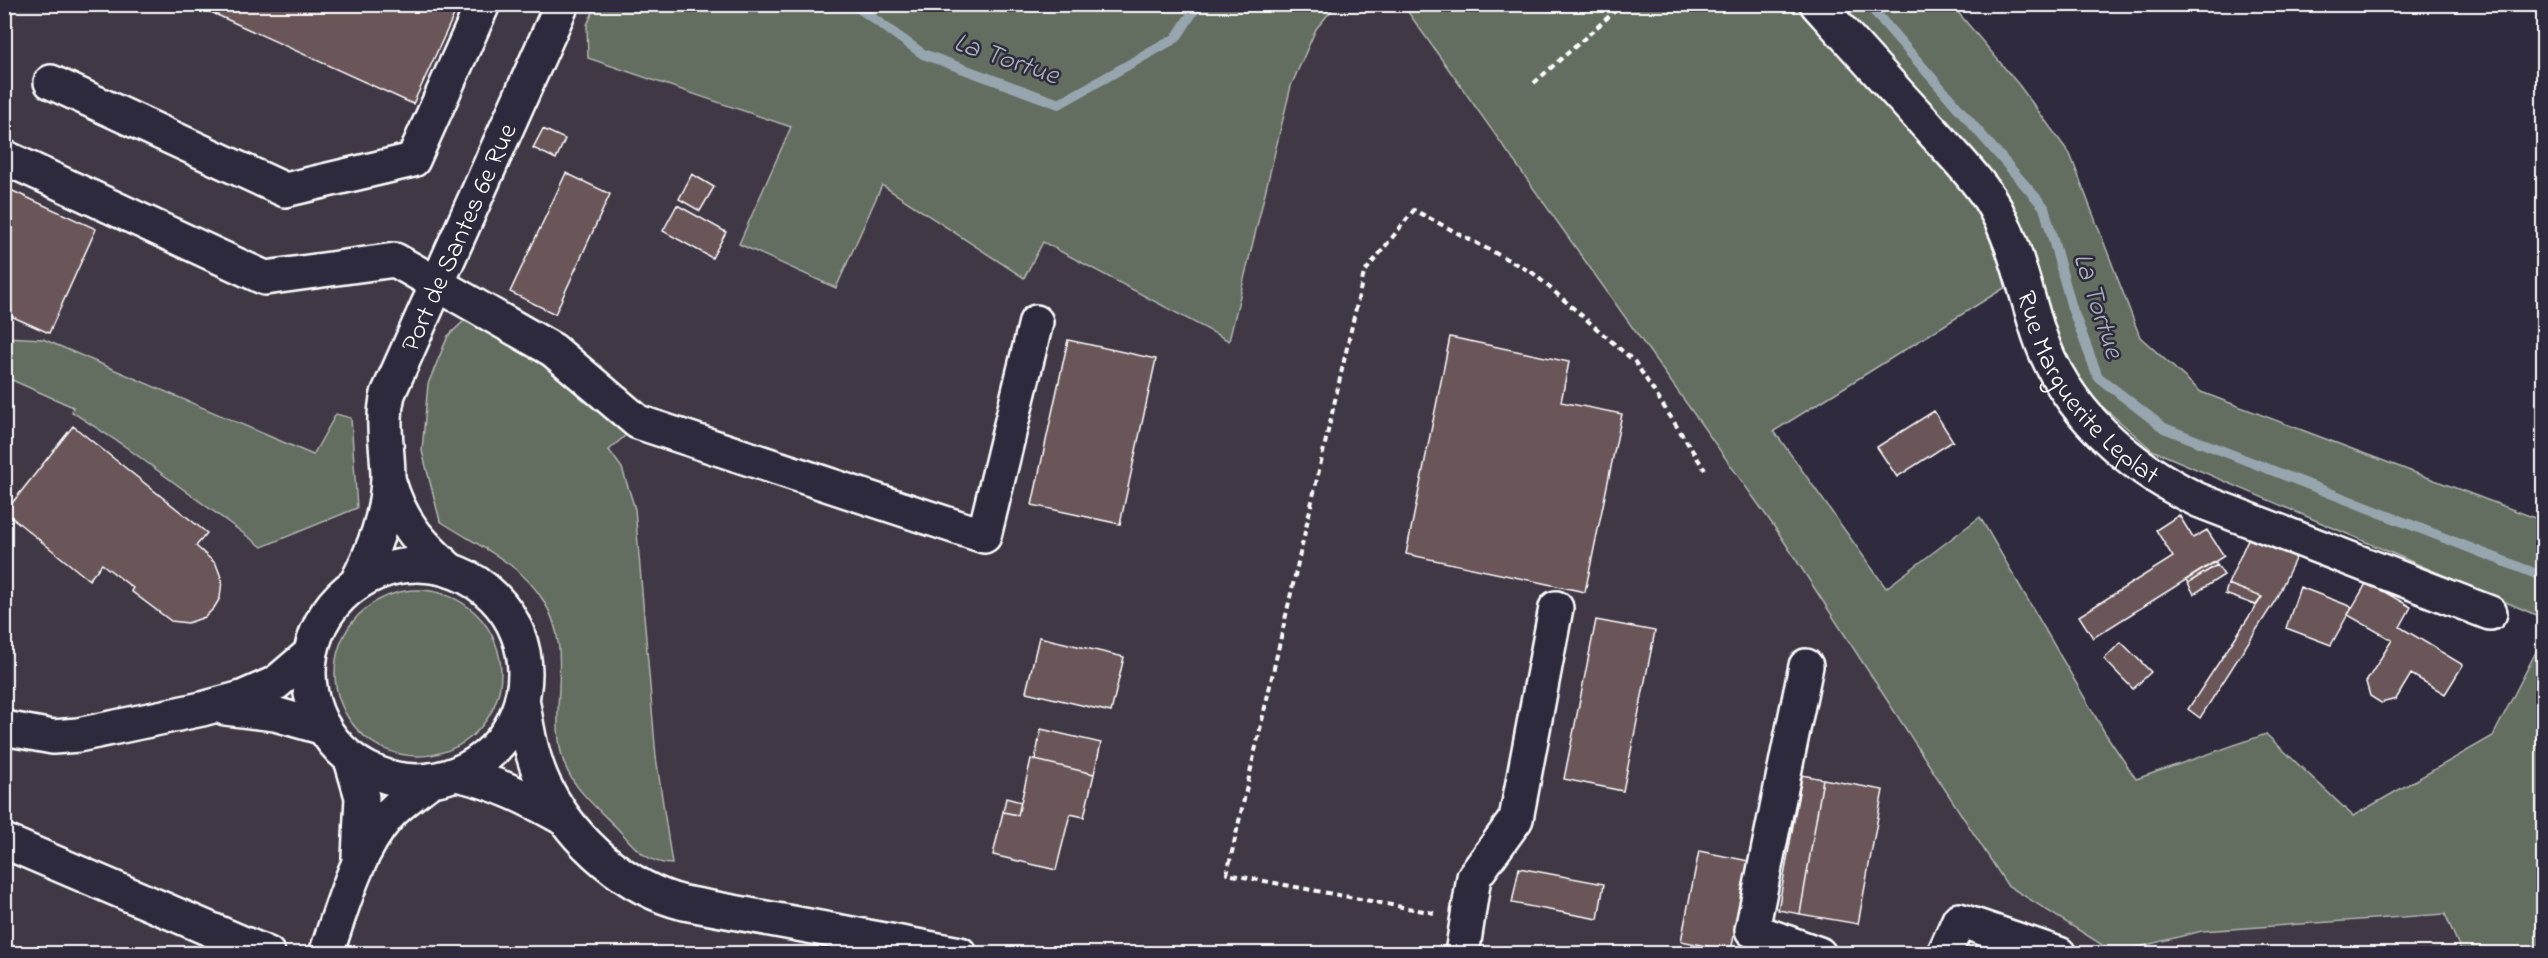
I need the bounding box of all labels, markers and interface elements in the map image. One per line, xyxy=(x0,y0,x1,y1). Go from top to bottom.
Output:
water label: La Tortue xyxy=(948,23,1065,98)
street label: Port de Santes 6e Rue xyxy=(392,117,529,358)
water label: La Tortue xyxy=(2060,248,2133,365)
street label: Rue Marguerite Leplat xyxy=(2005,287,2166,495)

